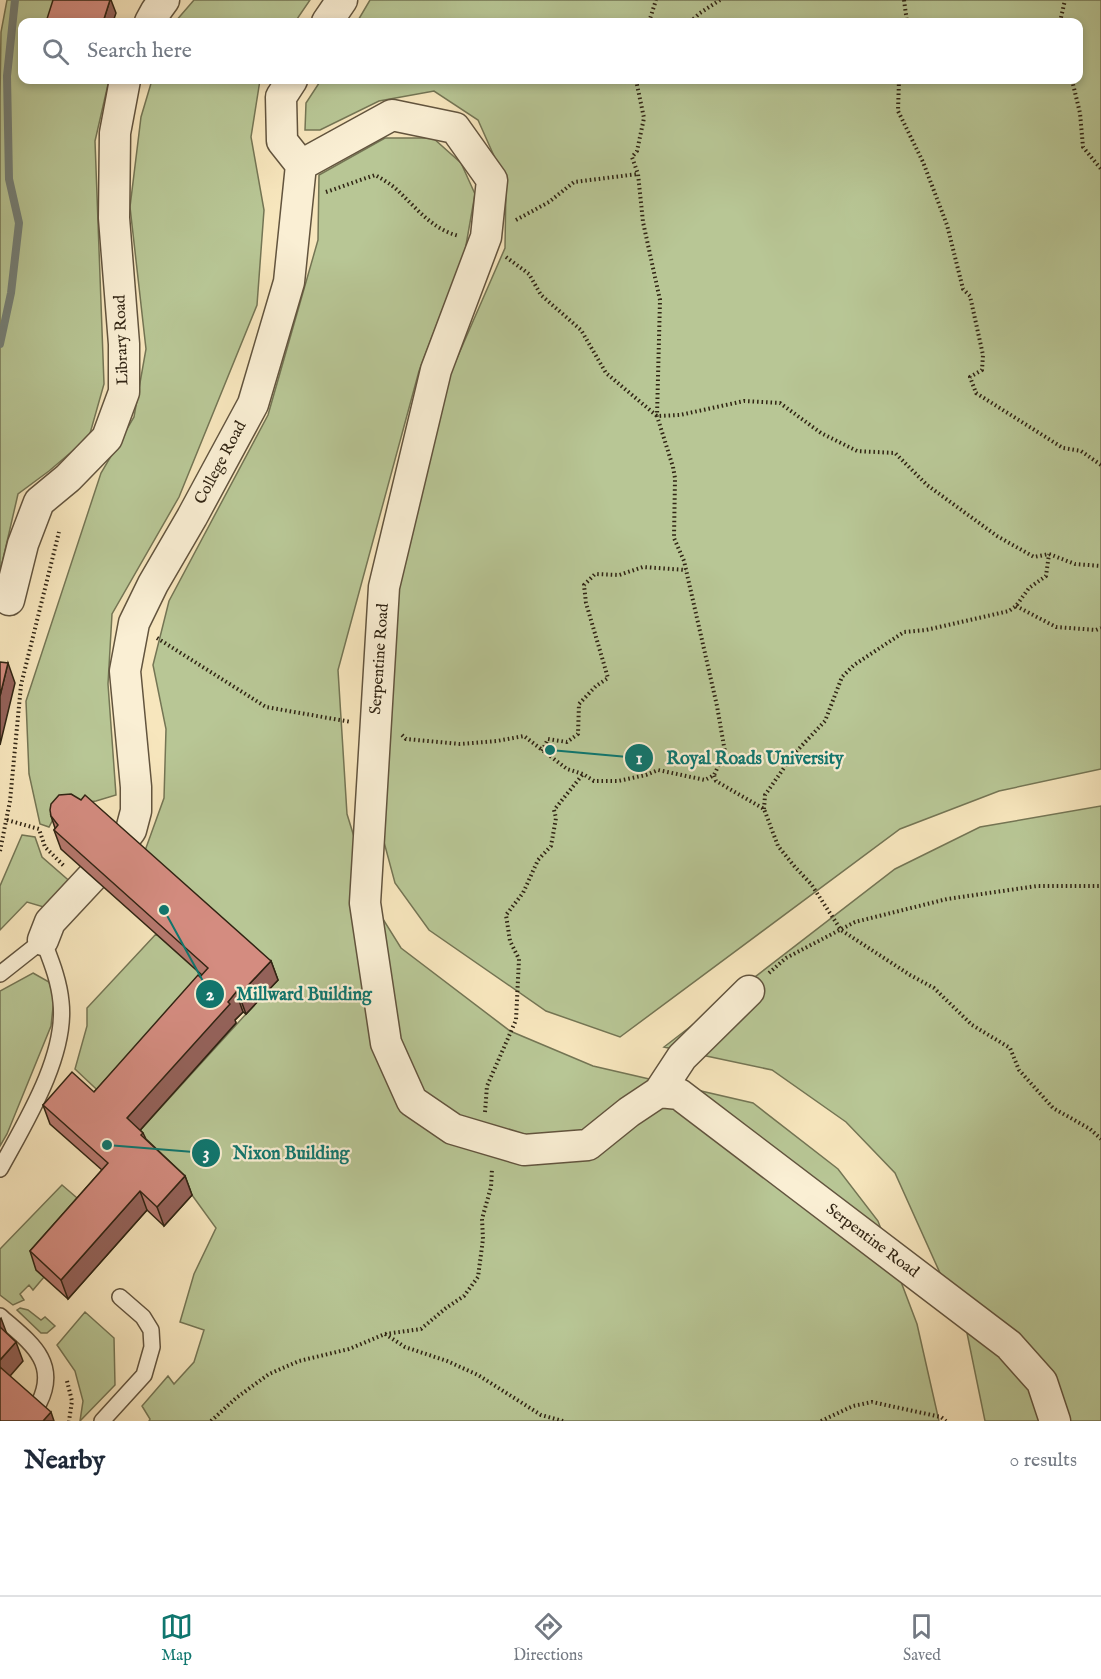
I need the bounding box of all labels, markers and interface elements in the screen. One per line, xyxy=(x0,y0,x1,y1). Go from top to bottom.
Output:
search box xyxy=(18,18,1083,84)
icon: search xyxy=(39,35,72,68)
text: Search here xyxy=(87,37,192,65)
street label: Library Road xyxy=(110,294,134,385)
street label: College Road xyxy=(191,417,252,508)
street label: Serpentine Road xyxy=(366,602,394,715)
callout: Royal Roads University xyxy=(624,740,855,776)
text: 1 xyxy=(636,748,643,771)
text: Royal Roads University xyxy=(666,748,845,771)
callout: Millward Building xyxy=(195,976,384,1012)
text: 2 xyxy=(206,984,215,1007)
text: Millward Building xyxy=(236,984,373,1007)
callout: Nixon Building xyxy=(191,1135,361,1171)
text: 3 xyxy=(203,1143,209,1166)
text: Nixon Building xyxy=(232,1143,351,1166)
street label: Serpentine Road xyxy=(822,1200,923,1283)
text: Nearby xyxy=(24,1444,105,1477)
text: 0 results xyxy=(1010,1448,1077,1473)
tab: Map xyxy=(160,1610,193,1666)
tab: Directions xyxy=(513,1610,583,1666)
tab: Saved xyxy=(903,1610,941,1666)

